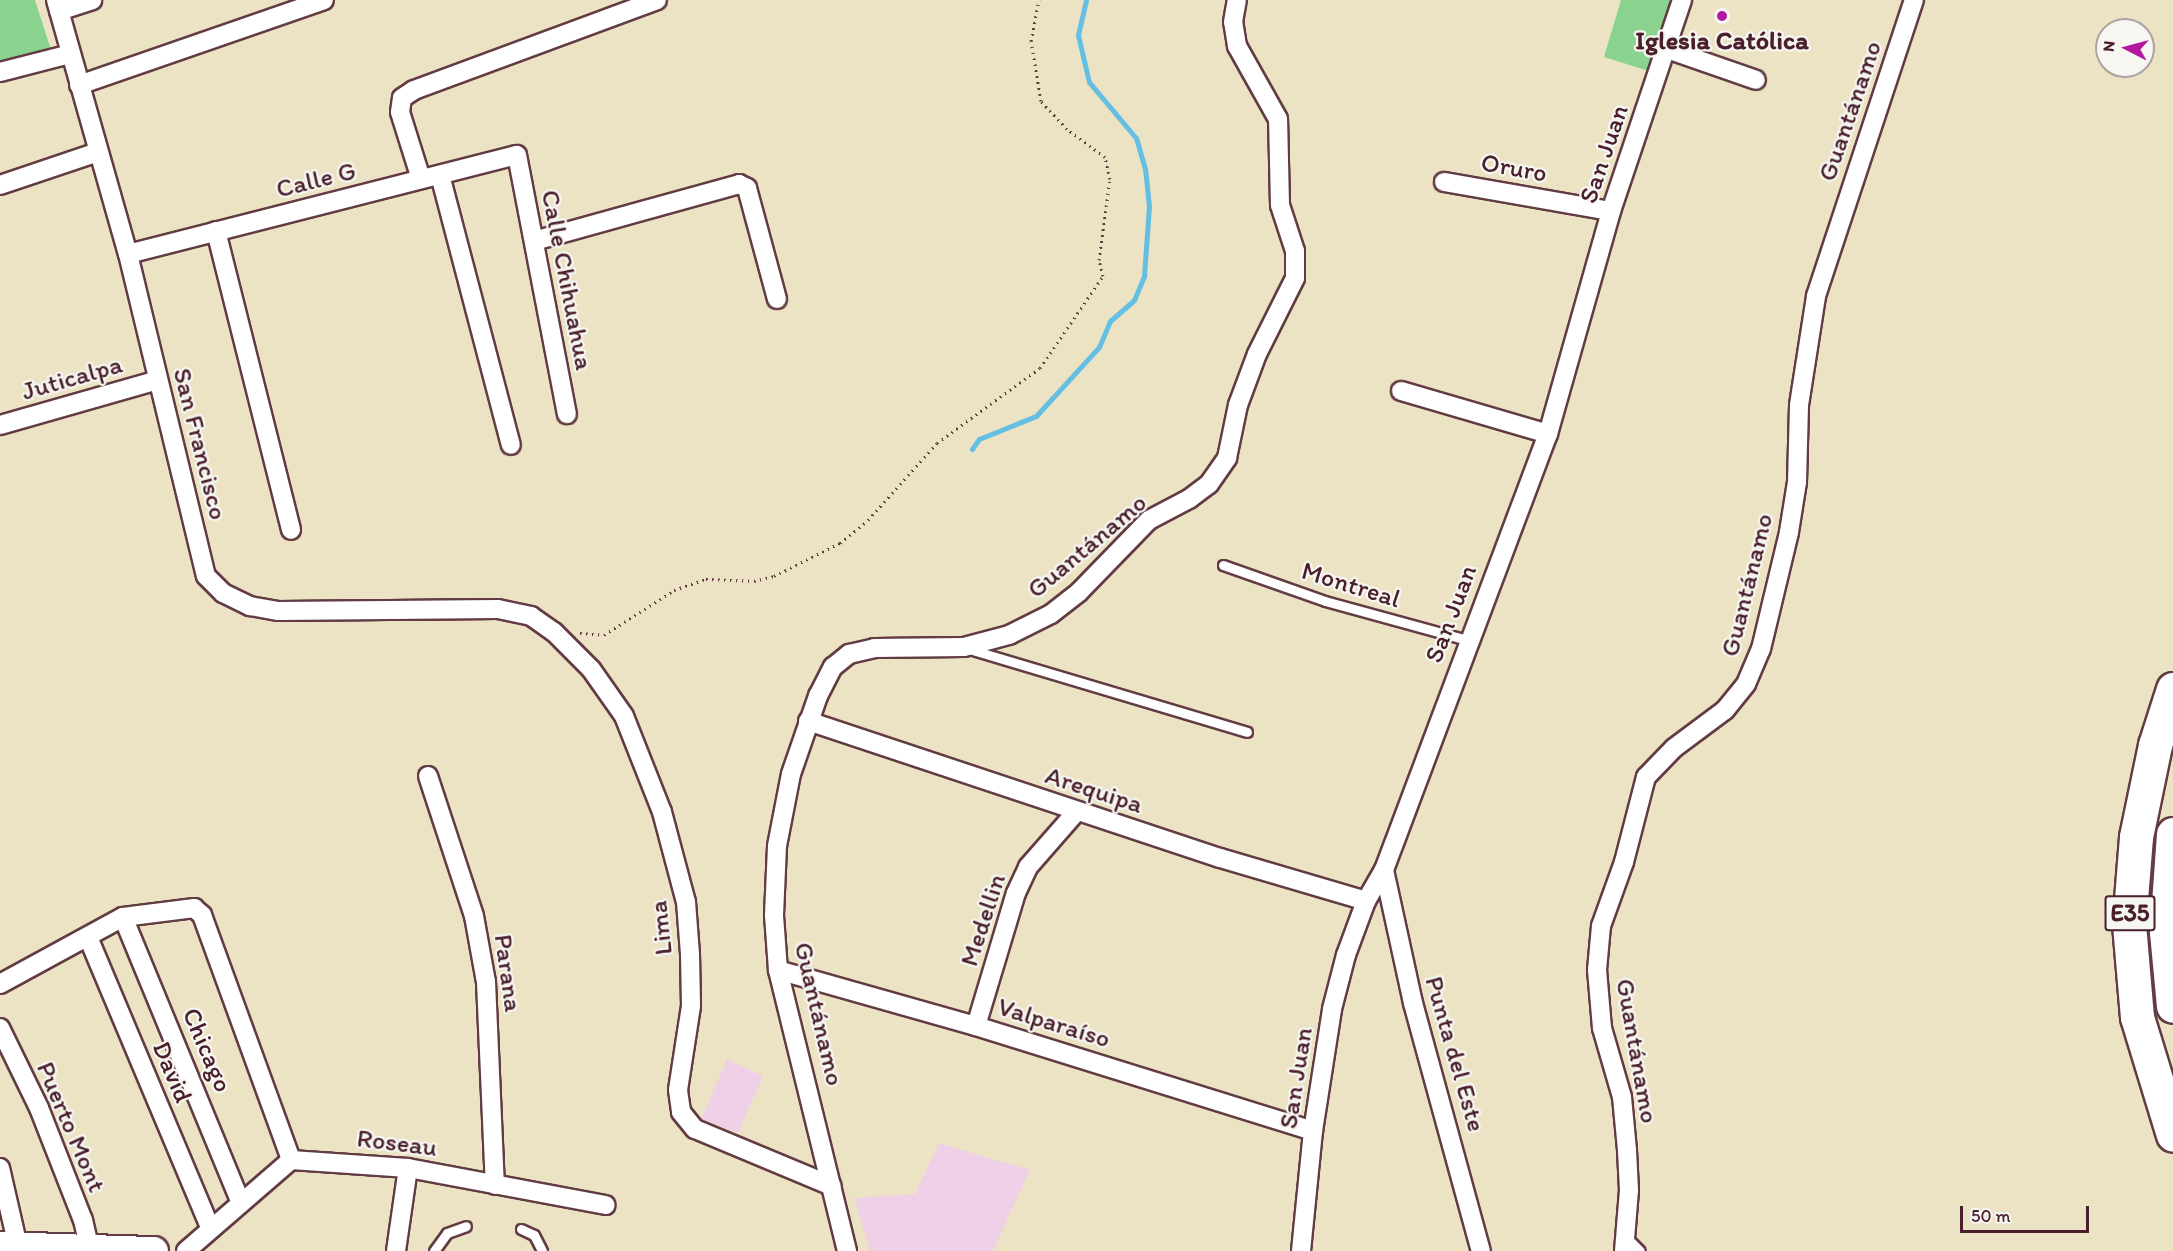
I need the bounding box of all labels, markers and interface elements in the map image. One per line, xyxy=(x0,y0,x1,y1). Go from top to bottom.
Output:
marker: Iglesia Católica xyxy=(1715,9,1729,23)
north arrow xyxy=(2095,18,2155,78)
place label: Iglesia Católica xyxy=(1635,25,1809,57)
street label: Guantánamo xyxy=(1811,37,1889,185)
text: N xyxy=(2099,40,2119,53)
street label: San Juan xyxy=(1572,100,1636,208)
street label: Oruro xyxy=(1479,147,1549,189)
street label: Calle G xyxy=(273,155,359,205)
street label: Calle Chihuahua xyxy=(534,187,600,373)
street label: Juticalpa xyxy=(18,349,126,407)
street label: San Francisco xyxy=(166,365,234,523)
street label: Guantánamo xyxy=(1021,487,1153,605)
street label: Guantánamo xyxy=(1714,510,1780,660)
street label: Montreal xyxy=(1298,555,1404,615)
street label: San Juan xyxy=(1418,560,1484,668)
street label: Arequipa xyxy=(1041,760,1147,820)
street label: Medellin xyxy=(953,870,1013,970)
road number: E35 xyxy=(2104,892,2156,934)
street label: Lima xyxy=(643,899,679,957)
street label: Parana xyxy=(487,932,529,1014)
street label: Guantánamo xyxy=(787,939,851,1089)
street label: Punta del Este xyxy=(1418,973,1492,1135)
street label: Guantánamo xyxy=(1609,976,1665,1126)
street label: Valparaíso xyxy=(994,991,1114,1055)
street label: Chicago xyxy=(175,1003,239,1097)
street label: San Juan xyxy=(1273,1025,1319,1131)
street label: David xyxy=(145,1037,199,1107)
street label: Puerto Mont xyxy=(30,1057,112,1197)
street label: Roseau xyxy=(355,1123,439,1163)
scale bar xyxy=(1963,1194,2092,1232)
text: 50 m xyxy=(1971,1205,2011,1227)

